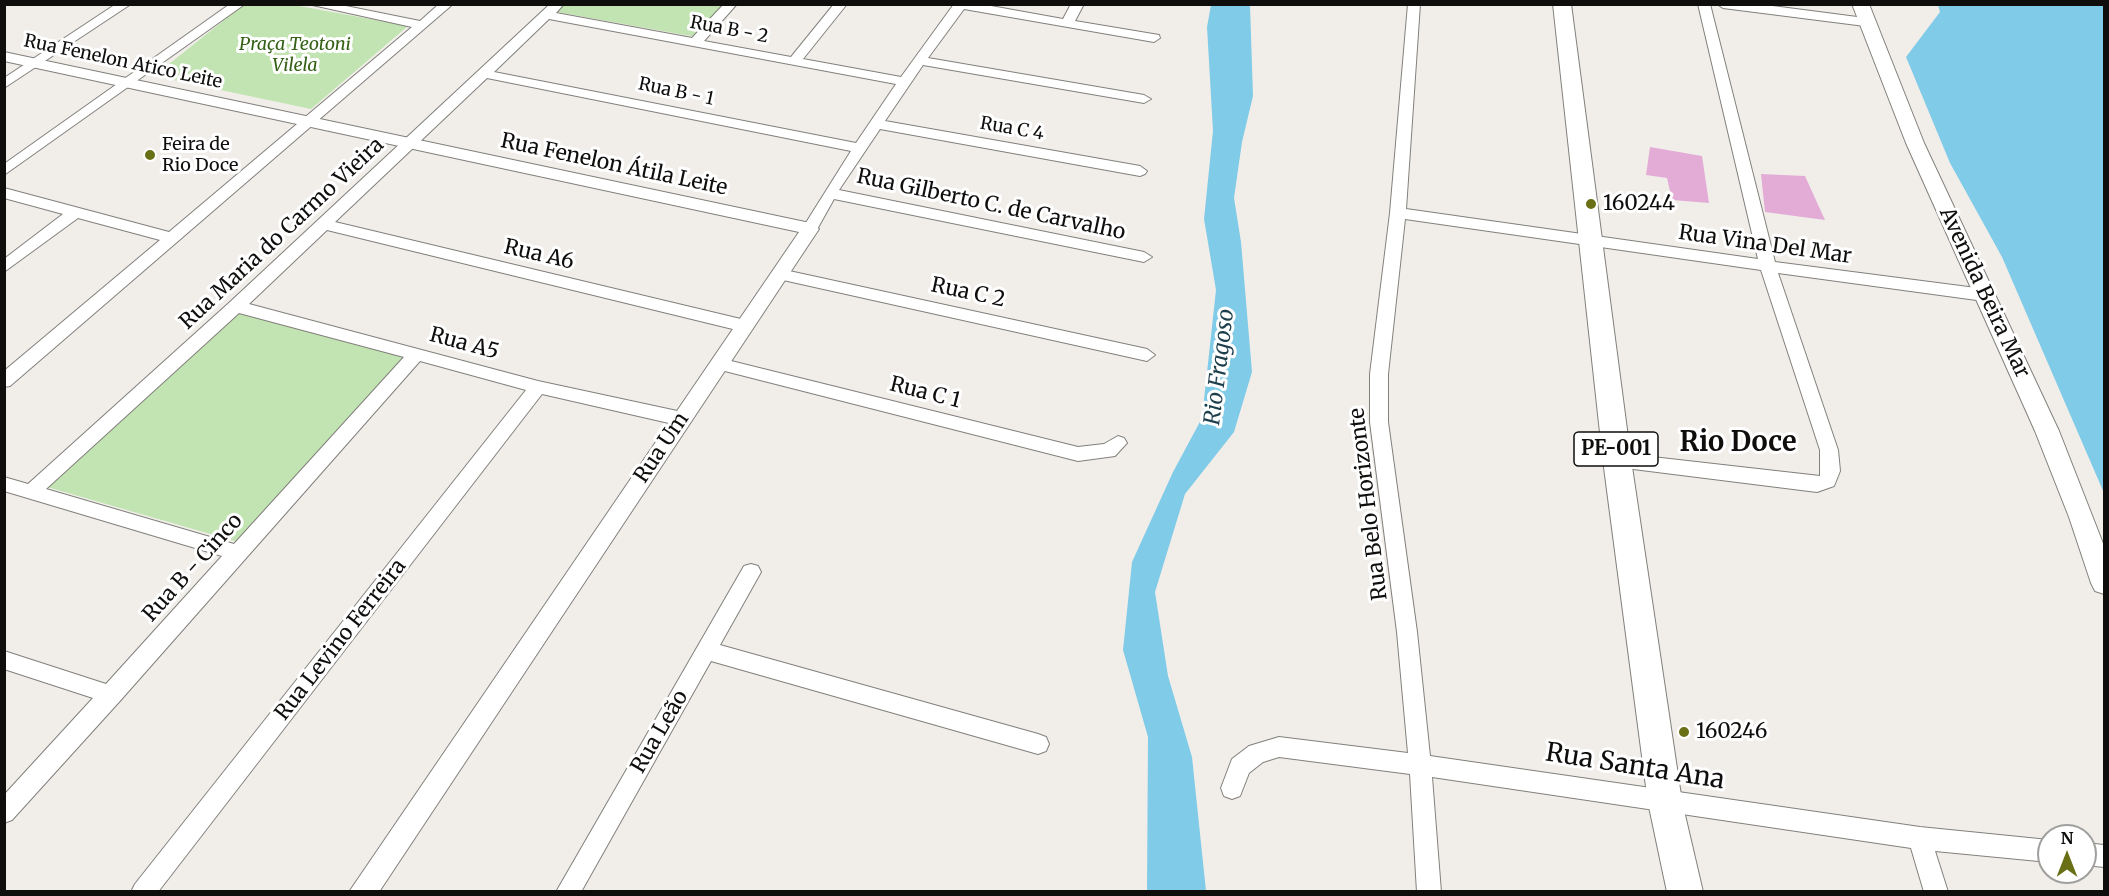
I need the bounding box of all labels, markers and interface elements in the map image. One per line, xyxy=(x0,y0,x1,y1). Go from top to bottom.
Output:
street label: Rua B - 2 xyxy=(688,12,770,48)
street label: Rua Fenelon Atico Leite xyxy=(22,30,224,94)
park label: Praça Teotoni Vilela xyxy=(239,34,351,76)
street label: Rua B - 1 xyxy=(636,73,716,111)
street label: Rua C 4 xyxy=(978,113,1046,145)
street label: Rua Fenelon Átila Leite xyxy=(498,129,730,201)
street label: Rua Maria do Carmo Vieira xyxy=(175,133,389,335)
place label: Feira de Rio Doce xyxy=(162,134,238,176)
marker: Feira de Rio Doce xyxy=(143,148,157,162)
street label: Rua Gilberto C. de Carvalho xyxy=(854,164,1128,246)
place label: 160244 xyxy=(1603,191,1675,217)
marker: 160244 xyxy=(1584,197,1598,211)
street label: Avenida Beira Mar xyxy=(1933,204,2035,382)
street label: Rua Vina Del Mar xyxy=(1677,220,1853,270)
street label: Rua A6 xyxy=(502,235,576,275)
street label: Rua C 2 xyxy=(929,273,1007,313)
water label: Rio Fragoso xyxy=(1200,307,1240,427)
street label: Rua A5 xyxy=(427,323,501,365)
street label: Rua C 1 xyxy=(887,372,963,414)
street label: Rua Belo Horizonte xyxy=(1345,406,1393,602)
street label: Rua Um xyxy=(629,408,695,488)
district label: Rio Doce xyxy=(1679,427,1797,459)
road number: PE-001 xyxy=(1574,432,1658,466)
street label: Rua B - Cinco xyxy=(138,509,248,627)
street label: Rua Levino Ferreira xyxy=(270,554,412,726)
street label: Rua Leão xyxy=(626,686,694,778)
place label: 160246 xyxy=(1696,719,1767,745)
marker: 160246 xyxy=(1677,725,1691,739)
street label: Rua Santa Ana xyxy=(1543,737,1727,797)
north arrow xyxy=(2037,824,2097,884)
text: N xyxy=(2061,828,2073,848)

